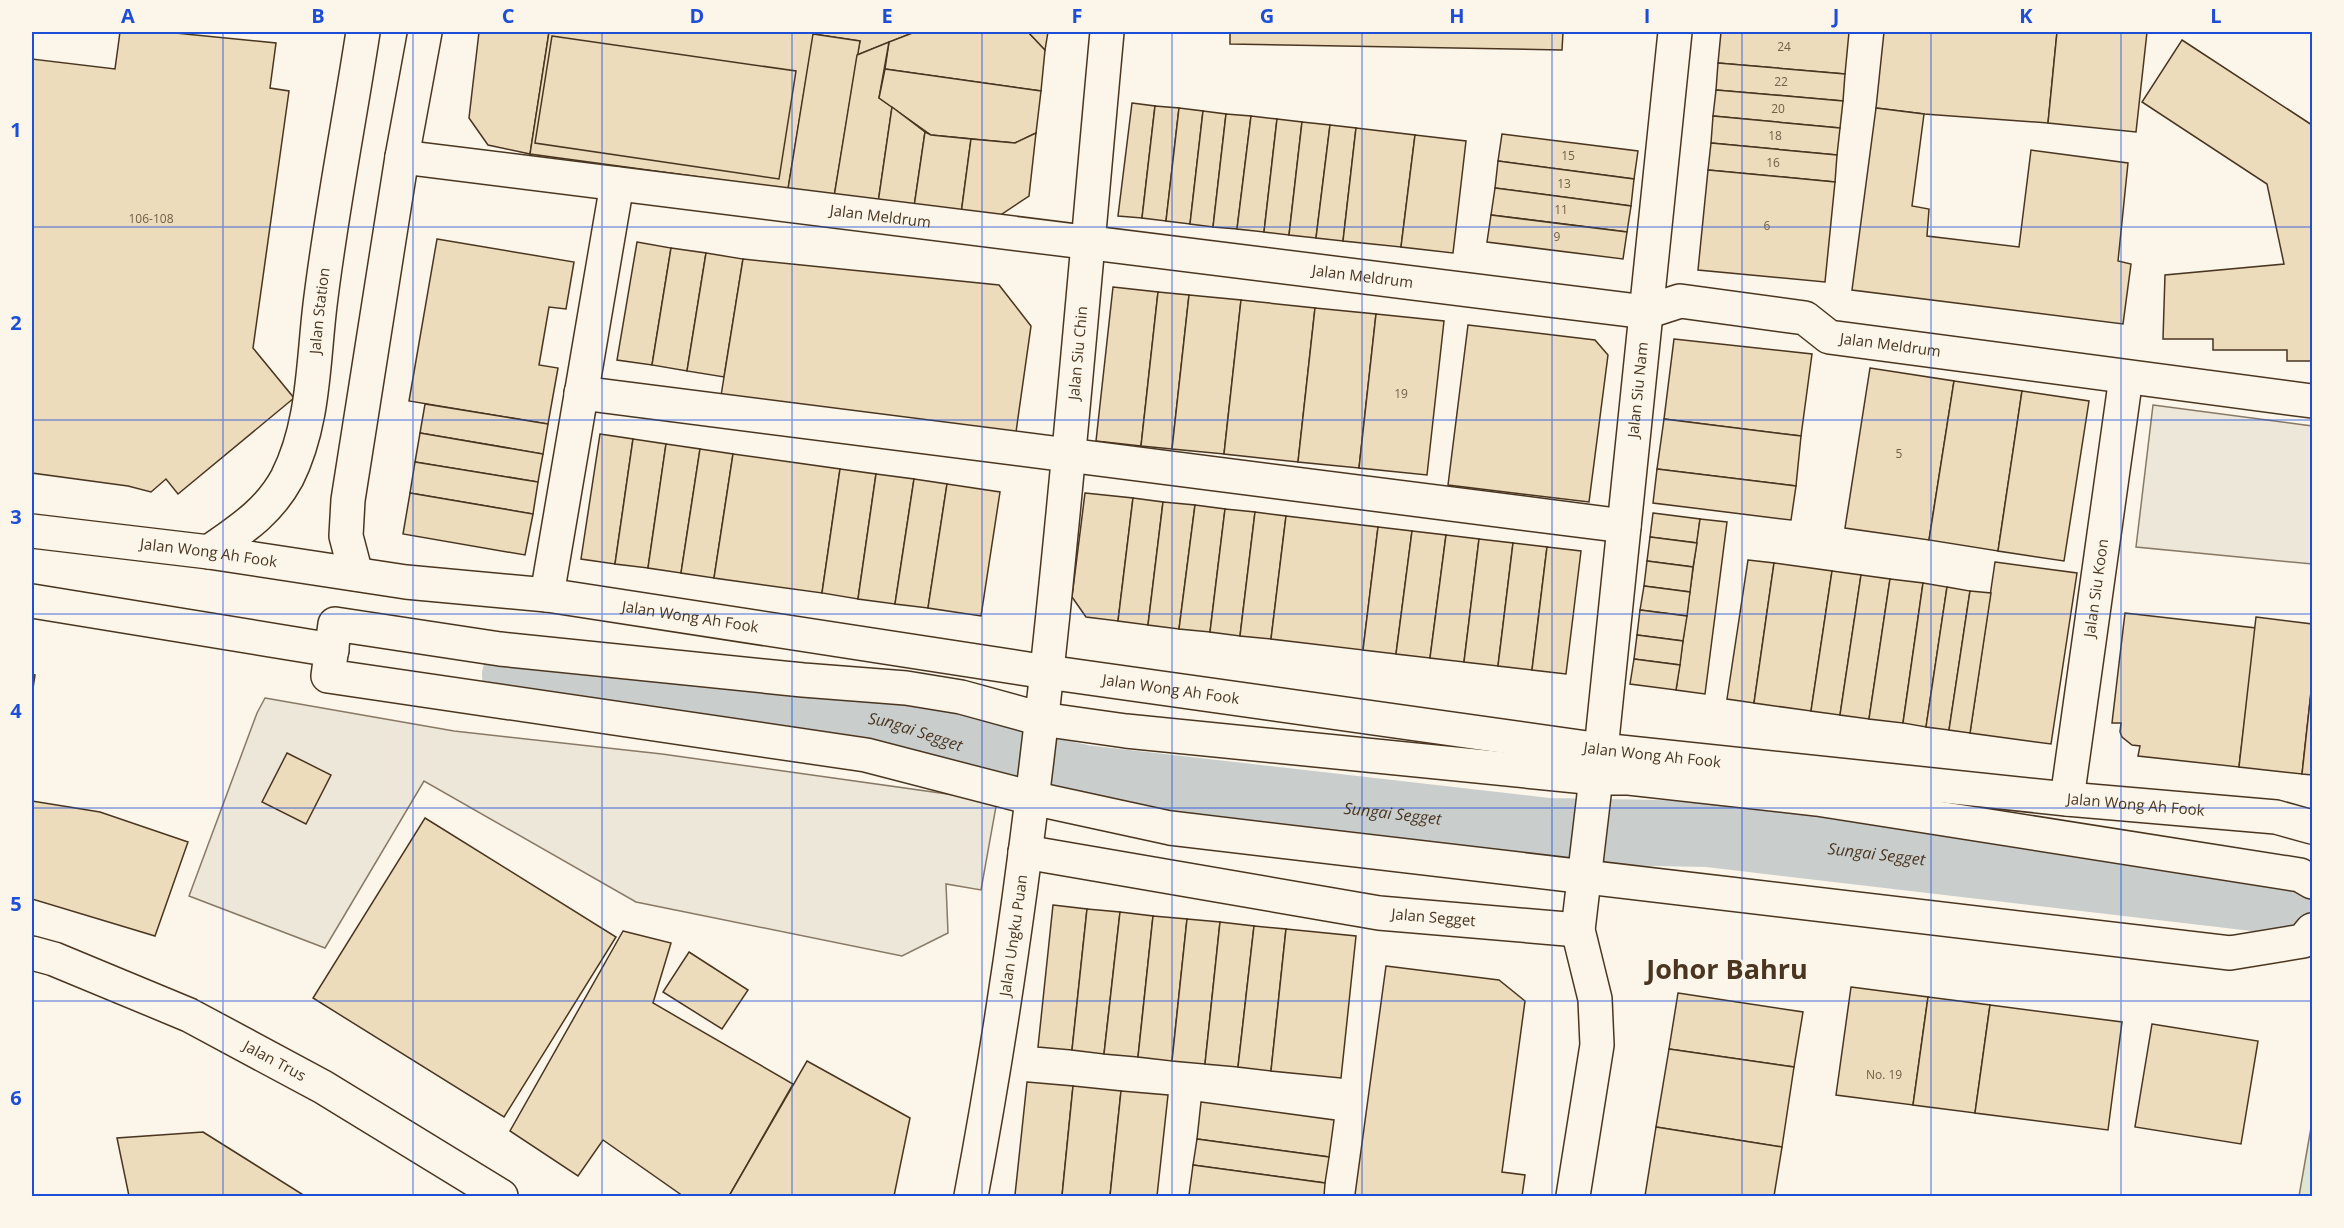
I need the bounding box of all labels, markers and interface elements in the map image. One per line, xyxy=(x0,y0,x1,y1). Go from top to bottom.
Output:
text: A xyxy=(121,2,135,29)
text: B xyxy=(311,2,325,29)
text: C xyxy=(502,2,515,29)
text: D xyxy=(690,2,704,29)
text: E xyxy=(881,2,893,29)
text: F xyxy=(1072,2,1082,29)
text: G xyxy=(1260,2,1274,29)
text: H xyxy=(1449,2,1465,29)
text: I xyxy=(1644,2,1650,29)
text: J xyxy=(1831,2,1839,29)
text: K xyxy=(2019,2,2033,29)
text: L xyxy=(2210,2,2222,29)
house number: 24 xyxy=(1777,38,1791,55)
house number: 22 xyxy=(1774,73,1788,90)
house number: 20 xyxy=(1771,100,1785,117)
text: 1 xyxy=(10,116,22,143)
house number: 18 xyxy=(1768,127,1782,144)
house number: 15 xyxy=(1561,147,1575,164)
house number: 16 xyxy=(1766,154,1780,171)
house number: 13 xyxy=(1557,175,1571,192)
street label: Jalan Meldrum xyxy=(827,199,932,232)
house number: 11 xyxy=(1554,201,1568,218)
house number: 106-108 xyxy=(128,210,174,227)
house number: 6 xyxy=(1764,217,1771,234)
house number: 9 xyxy=(1554,228,1561,245)
street label: Jalan Meldrum xyxy=(1309,259,1414,292)
street label: Jalan Station xyxy=(304,266,334,357)
street label: Jalan Siu Chin xyxy=(1063,305,1091,403)
text: 2 xyxy=(10,309,22,336)
street label: Jalan Meldrum xyxy=(1837,327,1942,361)
street label: Jalan Siu Nam xyxy=(1622,341,1652,441)
house number: 19 xyxy=(1394,385,1408,402)
house number: 5 xyxy=(1896,445,1903,462)
text: 3 xyxy=(10,503,22,530)
street label: Jalan Wong Ah Fook xyxy=(137,533,279,571)
street label: Jalan Siu Koon xyxy=(2078,537,2112,640)
street label: Jalan Wong Ah Fook xyxy=(619,595,760,636)
street label: Jalan Wong Ah Fook xyxy=(1099,669,1241,708)
text: 4 xyxy=(10,697,22,724)
water label: Sungai Segget xyxy=(867,707,966,756)
street label: Jalan Wong Ah Fook xyxy=(1580,736,1722,772)
street label: Jalan Wong Ah Fook xyxy=(2064,788,2206,820)
water label: Sungai Segget xyxy=(1343,797,1443,830)
water label: Sungai Segget xyxy=(1827,837,1927,870)
street label: Jalan Ungku Puan xyxy=(994,873,1031,1000)
text: 5 xyxy=(10,890,22,917)
street label: Jalan Segget xyxy=(1389,903,1477,930)
district label: Johor Bahru xyxy=(1644,950,1808,987)
street label: Jalan Trus xyxy=(238,1034,310,1085)
house number: No. 19 xyxy=(1866,1066,1902,1083)
text: 6 xyxy=(10,1084,22,1111)

